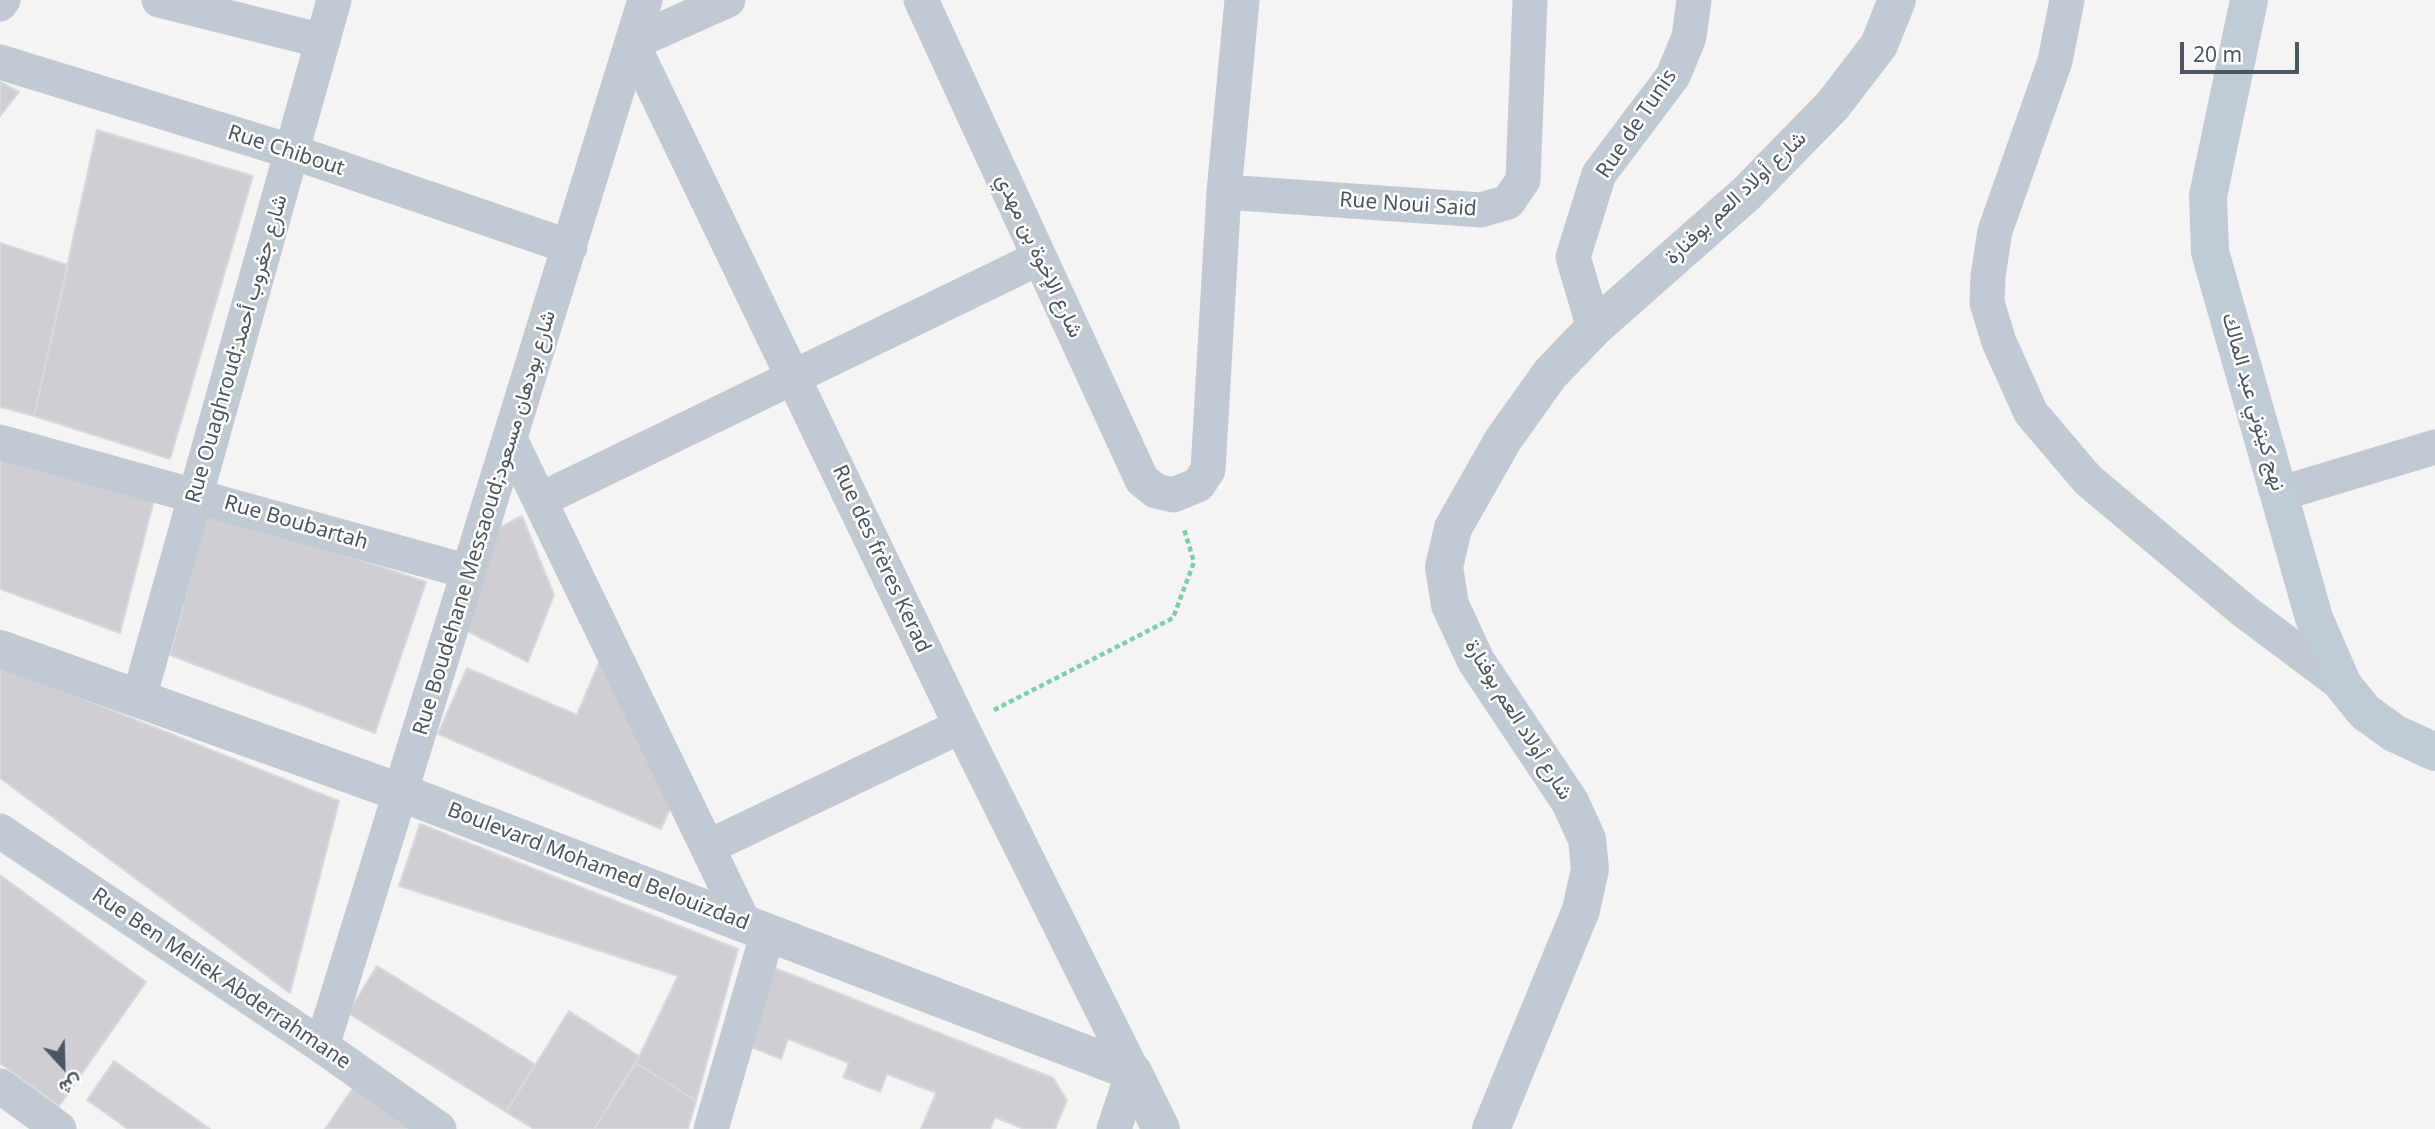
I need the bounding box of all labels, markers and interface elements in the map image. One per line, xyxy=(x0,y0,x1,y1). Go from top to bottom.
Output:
scale bar xyxy=(2183,28,2302,72)
text: 20 m xyxy=(2193,40,2242,68)
street label: Rue de Tunis xyxy=(1591,65,1683,183)
street label: Rue Chibout xyxy=(224,120,348,182)
street label: شارع أولاد العم بوفنارة xyxy=(1660,126,1812,270)
street label: شارع الإخوة بن مهدي xyxy=(990,170,1088,342)
street label: Rue Noui Said xyxy=(1339,188,1477,222)
street label: Rue Ouaghroud;شارع جغروب أحمد xyxy=(181,192,293,506)
street label: Rue Boudehane Messaoud;شارع بودهان مسعود xyxy=(408,308,562,738)
street label: نهج كيتوني عبد المالك xyxy=(2216,310,2290,494)
street label: Rue des frères Kerad xyxy=(826,461,936,657)
street label: Rue Boubartah xyxy=(221,490,371,556)
street label: شارع أولاد العم بوفنارة xyxy=(1459,635,1577,805)
street label: Boulevard Mohamed Belouizdad xyxy=(444,798,752,936)
street label: Rue Ben Meliek Abderrahmane xyxy=(87,883,355,1075)
north arrow xyxy=(28,1031,98,1101)
text: ش xyxy=(55,1069,86,1102)

